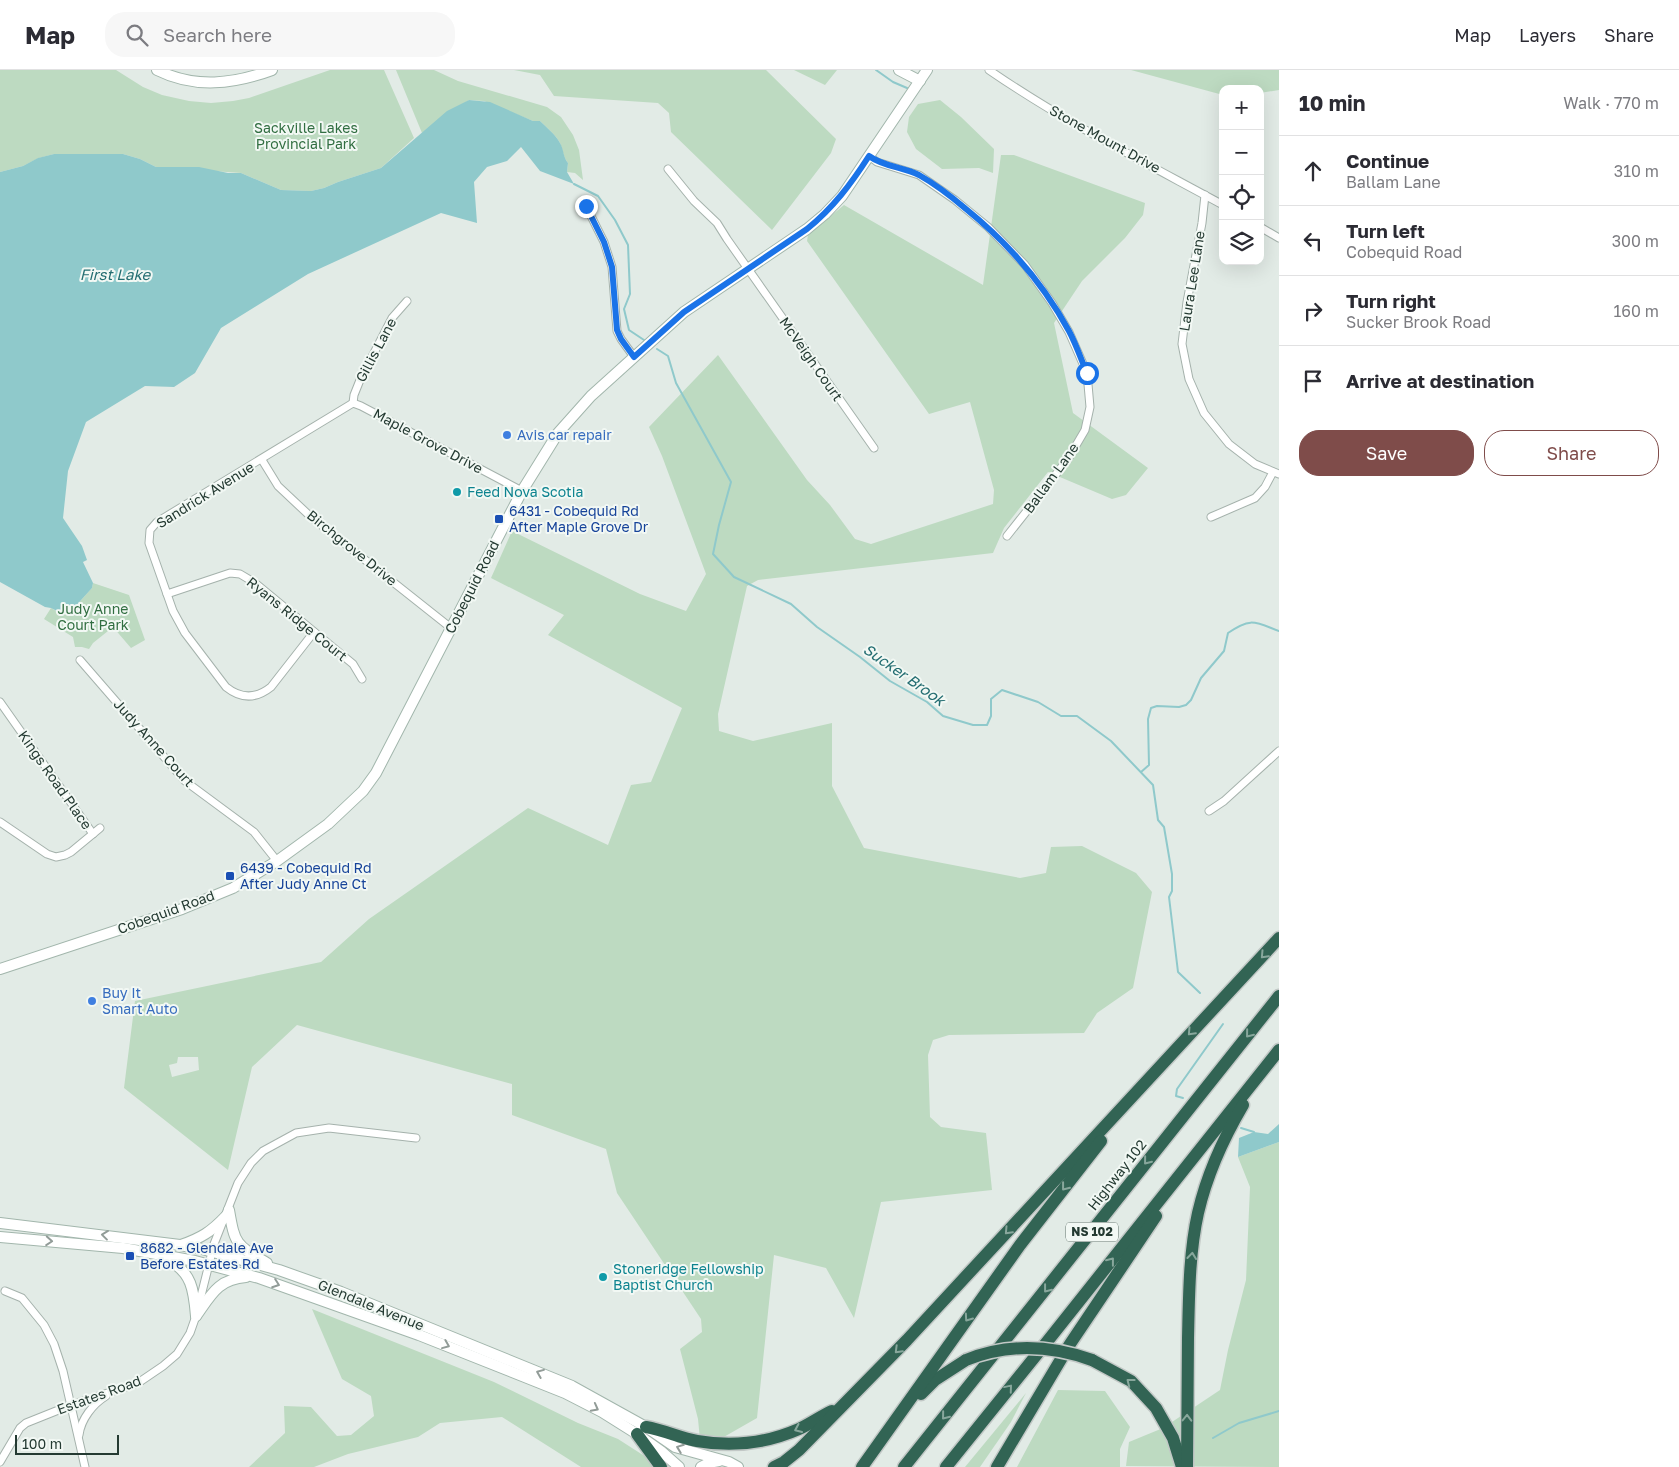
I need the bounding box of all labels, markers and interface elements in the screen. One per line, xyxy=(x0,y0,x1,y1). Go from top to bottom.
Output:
search box xyxy=(105,12,455,57)
text: Map xyxy=(25,20,75,49)
icon: search xyxy=(123,21,151,49)
text: Search here xyxy=(163,23,272,46)
text: Map xyxy=(1454,24,1491,46)
text: Layers xyxy=(1519,24,1576,46)
text: Share xyxy=(1604,24,1654,46)
map controls xyxy=(1219,85,1264,265)
button: + xyxy=(1219,85,1264,130)
text: 10 min xyxy=(1299,90,1366,116)
text: Walk · 770 m xyxy=(1563,93,1659,113)
street label: Stone Mount Drive xyxy=(1047,101,1164,176)
park label: Sackville Lakes Provincial Park xyxy=(254,119,358,152)
button: − xyxy=(1219,130,1264,175)
text: Continue xyxy=(1346,149,1429,172)
icon: ahead xyxy=(1299,157,1327,185)
text: 310 m xyxy=(1614,161,1659,181)
text: Ballam Lane xyxy=(1346,172,1441,192)
button: locate xyxy=(1219,175,1264,220)
route end xyxy=(575,195,598,218)
text: Turn left xyxy=(1346,219,1425,242)
button: layers xyxy=(1219,220,1264,265)
icon: left xyxy=(1299,227,1327,255)
street label: Laura Lee Lane xyxy=(1175,229,1208,332)
text: 300 m xyxy=(1612,231,1659,251)
text: Cobequid Road xyxy=(1346,242,1462,262)
water label: First Lake xyxy=(80,265,152,283)
text: Turn right xyxy=(1346,289,1436,312)
icon: right xyxy=(1299,297,1327,325)
text: 160 m xyxy=(1613,301,1659,321)
text: Sucker Brook Road xyxy=(1346,312,1491,332)
street label: McVeigh Court xyxy=(776,313,847,404)
street label: Gillis Lane xyxy=(352,315,399,385)
route start xyxy=(1076,362,1099,385)
icon: arrive xyxy=(1299,367,1327,395)
text: Arrive at destination xyxy=(1346,369,1534,392)
street label: Maple Grove Drive xyxy=(371,404,486,477)
place label: Avis car repair xyxy=(517,426,612,443)
marker: Avis car repair xyxy=(501,429,513,441)
button: Save xyxy=(1299,430,1474,476)
button: Share xyxy=(1484,430,1659,476)
street label: Ballam Lane xyxy=(1019,439,1082,516)
street label: Sandrick Avenue xyxy=(153,458,257,531)
place label: Feed Nova Scotia xyxy=(467,483,583,500)
marker: Feed Nova Scotia xyxy=(451,486,463,498)
place label: 6431 - Cobequid Rd After Maple Grove Dr xyxy=(509,502,649,535)
street label: Birchgrove Drive xyxy=(304,506,401,589)
marker: 6431 - Cobequid Rd After Maple Grove Dr xyxy=(493,513,505,525)
street label: Cobequid Road xyxy=(441,538,502,636)
street label: Ryans Ridge Court xyxy=(244,573,351,664)
park label: Judy Anne Court Park xyxy=(57,600,129,633)
water label: Sucker Brook xyxy=(860,639,950,710)
street label: Judy Anne Court xyxy=(111,695,198,790)
street label: Kings Road Place xyxy=(15,727,96,832)
place label: 6439 - Cobequid Rd After Judy Anne Ct xyxy=(240,859,372,892)
marker: 6439 - Cobequid Rd After Judy Anne Ct xyxy=(224,870,236,882)
street label: Cobequid Road xyxy=(115,886,217,937)
one-way arrow xyxy=(1261,949,1270,958)
place label: Buy It Smart Auto xyxy=(102,984,178,1017)
marker: Buy It Smart Auto xyxy=(86,995,98,1007)
one-way arrow xyxy=(1188,1027,1197,1036)
one-way arrow xyxy=(1246,1028,1254,1037)
street label: Highway 102 xyxy=(1084,1136,1149,1213)
one-way arrow xyxy=(1144,1156,1153,1165)
one-way arrow xyxy=(1062,1181,1070,1190)
road number: NS 102 xyxy=(1066,1222,1118,1242)
one-way arrow xyxy=(1005,1225,1014,1234)
one-way arrow xyxy=(101,1230,109,1241)
one-way arrow xyxy=(45,1235,53,1246)
place label: 8682 - Glendale Ave Before Estates Rd xyxy=(140,1239,274,1272)
marker: 8682 - Glendale Ave Before Estates Rd xyxy=(124,1250,136,1262)
one-way arrow xyxy=(1186,1252,1197,1260)
one-way arrow xyxy=(1105,1258,1113,1267)
place label: Stoneridge Fellowship Baptist Church xyxy=(613,1260,764,1293)
marker: Stoneridge Fellowship Baptist Church xyxy=(597,1271,609,1283)
street label: Glendale Avenue xyxy=(316,1276,427,1334)
one-way arrow xyxy=(272,1278,280,1288)
one-way arrow xyxy=(1044,1283,1052,1292)
one-way arrow xyxy=(965,1312,974,1322)
one-way arrow xyxy=(441,1340,449,1350)
one-way arrow xyxy=(895,1344,904,1353)
one-way arrow xyxy=(536,1369,545,1379)
street label: Estates Road xyxy=(54,1371,143,1418)
one-way arrow xyxy=(1127,1380,1136,1388)
one-way arrow xyxy=(1004,1385,1012,1394)
one-way arrow xyxy=(590,1402,599,1412)
one-way arrow xyxy=(942,1410,951,1419)
one-way arrow xyxy=(1182,1414,1192,1422)
one-way arrow xyxy=(794,1422,803,1433)
scale bar xyxy=(15,1432,119,1455)
text: 100 m xyxy=(22,1435,62,1452)
one-way arrow xyxy=(676,1444,685,1454)

